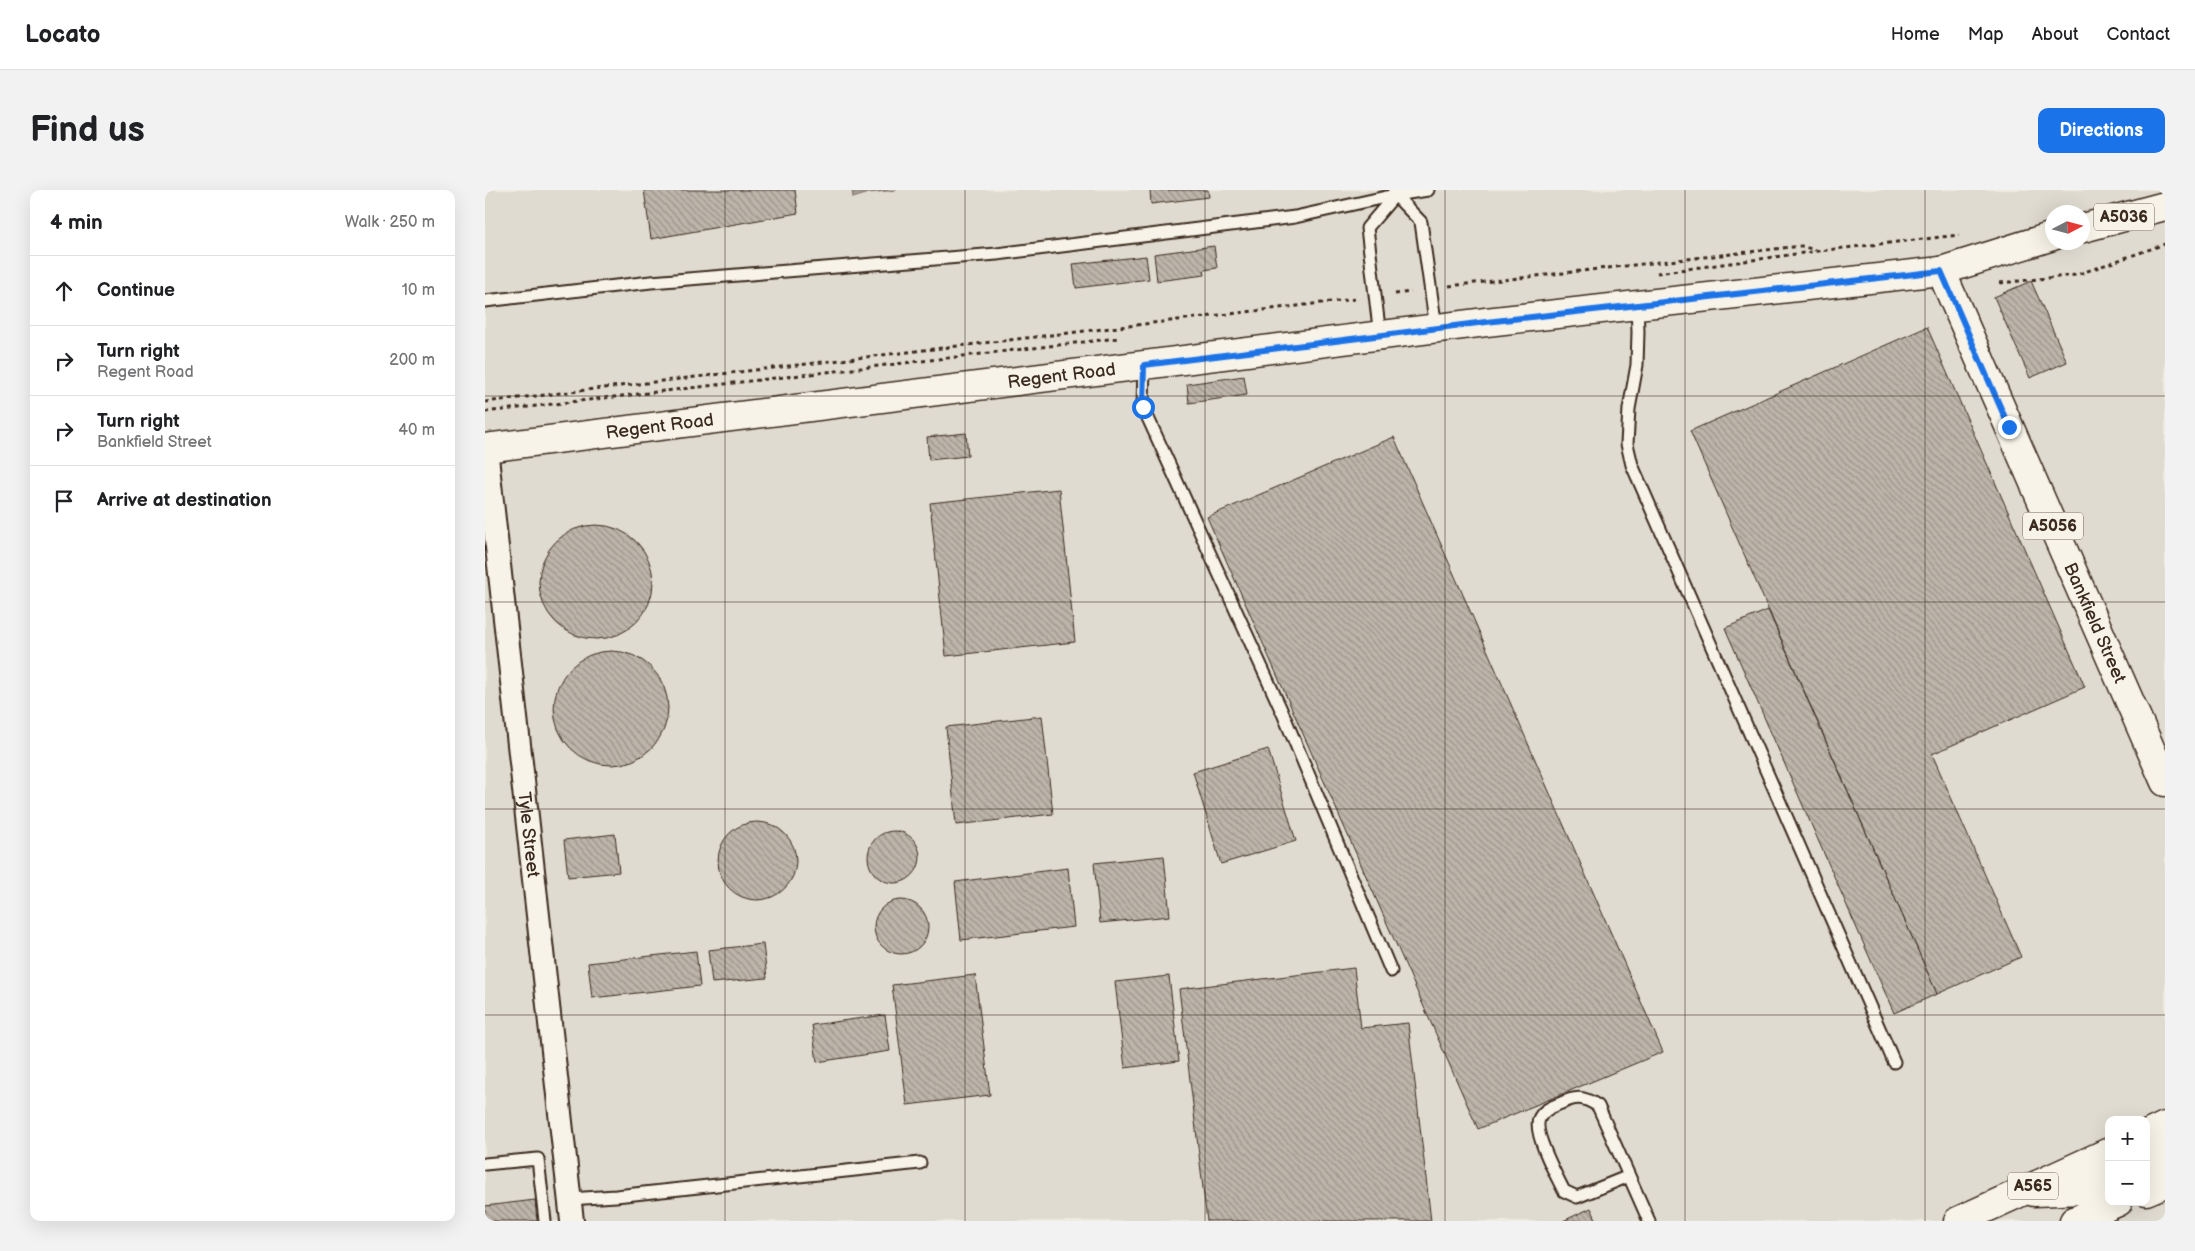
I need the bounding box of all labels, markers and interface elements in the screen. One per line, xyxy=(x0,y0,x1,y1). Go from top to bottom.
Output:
text: Locato xyxy=(25,20,100,49)
text: Home xyxy=(1891,24,1940,45)
text: Map xyxy=(1968,24,2004,45)
text: About xyxy=(2032,24,2079,45)
text: Contact xyxy=(2107,24,2170,45)
button: Directions xyxy=(2038,108,2165,153)
text: Find us xyxy=(30,109,145,152)
road number: A5036 xyxy=(2094,204,2154,231)
north arrow xyxy=(2045,205,2090,250)
text: 4 min xyxy=(50,210,103,235)
text: Walk · 250 m xyxy=(345,213,435,232)
icon: ahead xyxy=(50,277,78,305)
text: Continue xyxy=(97,279,175,302)
text: 10 m xyxy=(402,281,435,300)
text: Turn right xyxy=(97,340,180,363)
icon: right xyxy=(50,347,78,375)
text: 200 m xyxy=(389,351,435,370)
street label: Regent Road xyxy=(1006,358,1117,393)
text: Regent Road xyxy=(97,363,194,382)
route start xyxy=(1132,396,1155,419)
street label: Regent Road xyxy=(604,409,715,443)
text: Turn right xyxy=(97,410,180,433)
route end xyxy=(1998,416,2021,439)
icon: right xyxy=(50,417,78,445)
text: 40 m xyxy=(398,421,435,440)
text: Bankfield Street xyxy=(97,433,212,452)
icon: arrive xyxy=(50,487,78,515)
text: Arrive at destination xyxy=(97,489,272,512)
road number: A5056 xyxy=(2023,512,2083,540)
street label: Bankfield Street xyxy=(2060,559,2131,686)
street label: Tyle Street xyxy=(514,791,544,879)
map controls xyxy=(2105,1116,2150,1206)
button: + xyxy=(2105,1116,2150,1161)
button: − xyxy=(2105,1161,2150,1206)
road number: A565 xyxy=(2008,1172,2058,1199)

